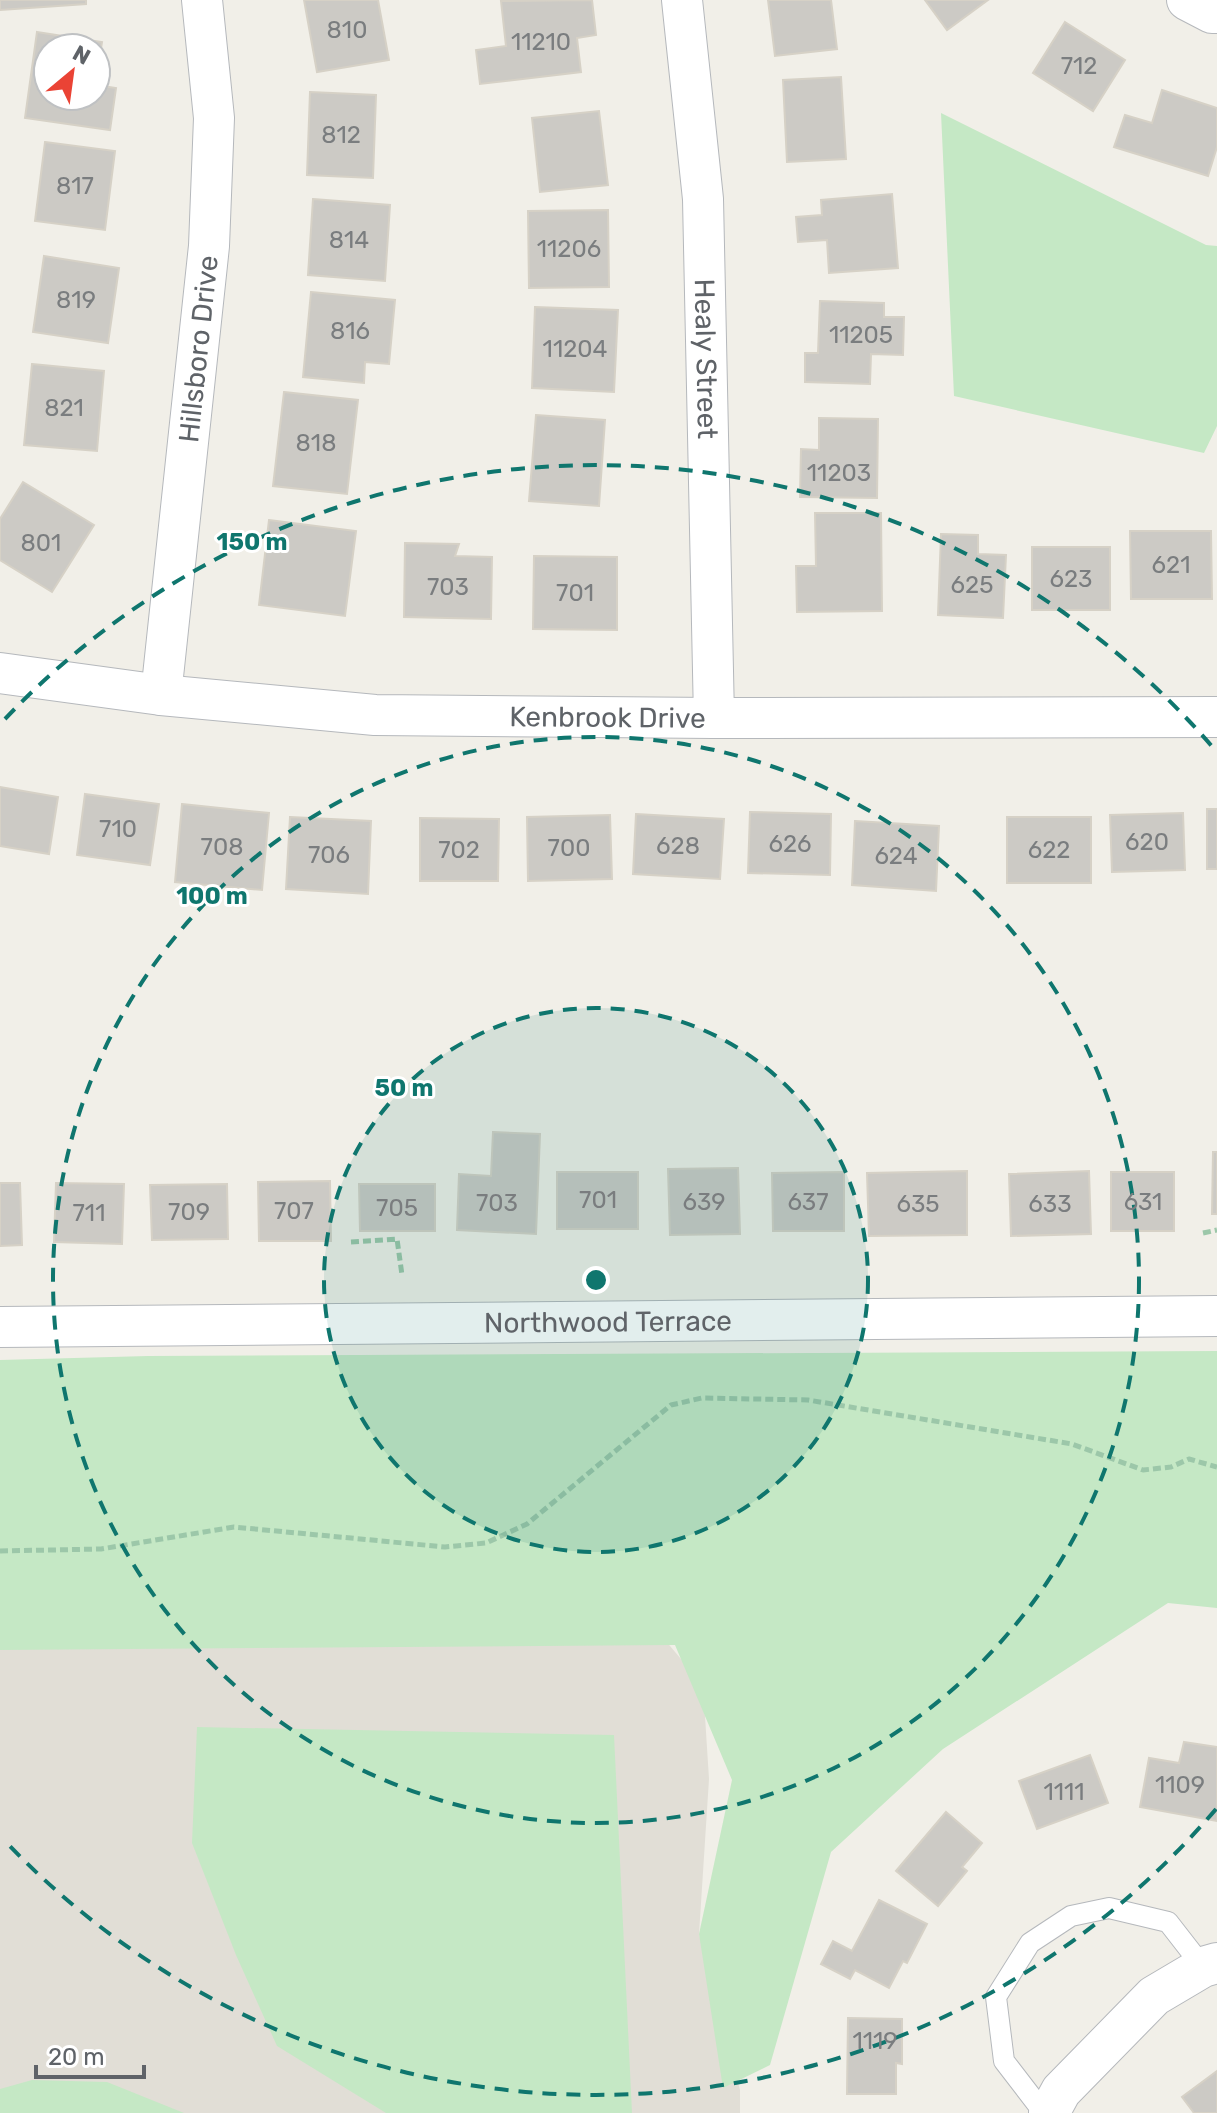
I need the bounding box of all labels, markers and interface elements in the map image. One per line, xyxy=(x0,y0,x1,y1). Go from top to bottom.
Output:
house number: 810 xyxy=(327,16,367,44)
house number: 11210 xyxy=(511,28,571,56)
north arrow xyxy=(32,32,112,112)
text: N xyxy=(68,39,95,71)
house number: 712 xyxy=(1061,52,1097,80)
house number: 812 xyxy=(321,121,361,149)
house number: 817 xyxy=(56,172,94,200)
house number: 814 xyxy=(329,226,369,254)
house number: 11206 xyxy=(537,235,601,263)
street label: Hillsboro Drive xyxy=(172,254,224,444)
street label: Healy Street xyxy=(688,278,725,440)
house number: 819 xyxy=(56,286,96,314)
house number: 816 xyxy=(330,317,370,345)
house number: 11205 xyxy=(829,321,893,349)
house number: 11204 xyxy=(543,335,607,363)
house number: 821 xyxy=(44,394,84,422)
house number: 818 xyxy=(296,429,336,457)
house number: 11203 xyxy=(807,459,871,487)
text: 150 m xyxy=(217,528,287,556)
house number: 801 xyxy=(21,529,61,557)
house number: 621 xyxy=(1152,551,1190,579)
house number: 623 xyxy=(1050,565,1092,593)
house number: 625 xyxy=(951,571,993,599)
house number: 703 xyxy=(427,573,469,601)
house number: 701 xyxy=(556,579,594,607)
street label: Kenbrook Drive xyxy=(509,700,706,734)
house number: 710 xyxy=(99,815,137,843)
house number: 620 xyxy=(1125,828,1169,856)
house number: 626 xyxy=(768,830,812,858)
house number: 628 xyxy=(656,832,700,860)
house number: 708 xyxy=(201,833,243,861)
house number: 700 xyxy=(548,834,590,862)
house number: 702 xyxy=(438,836,480,864)
house number: 622 xyxy=(1028,836,1070,864)
house number: 706 xyxy=(308,841,350,869)
house number: 624 xyxy=(874,842,918,870)
text: 100 m xyxy=(176,882,248,910)
text: 50 m xyxy=(375,1074,433,1102)
house number: 701 xyxy=(579,1186,617,1214)
house number: 639 xyxy=(682,1188,726,1216)
house number: 637 xyxy=(787,1188,829,1216)
house number: 631 xyxy=(1124,1188,1162,1216)
house number: 703 xyxy=(476,1189,518,1217)
house number: 635 xyxy=(896,1190,940,1218)
house number: 633 xyxy=(1028,1190,1072,1218)
house number: 705 xyxy=(376,1194,418,1222)
house number: 707 xyxy=(274,1197,314,1225)
house number: 709 xyxy=(168,1198,210,1226)
house number: 711 xyxy=(73,1199,105,1227)
centre of rings xyxy=(582,1266,610,1294)
street label: Northwood Terrace xyxy=(484,1304,732,1339)
house number: 1109 xyxy=(1155,1771,1205,1799)
house number: 1111 xyxy=(1043,1778,1085,1806)
house number: 1119 xyxy=(852,2027,898,2055)
scale bar xyxy=(36,2029,144,2079)
text: 20 m xyxy=(48,2043,105,2071)

